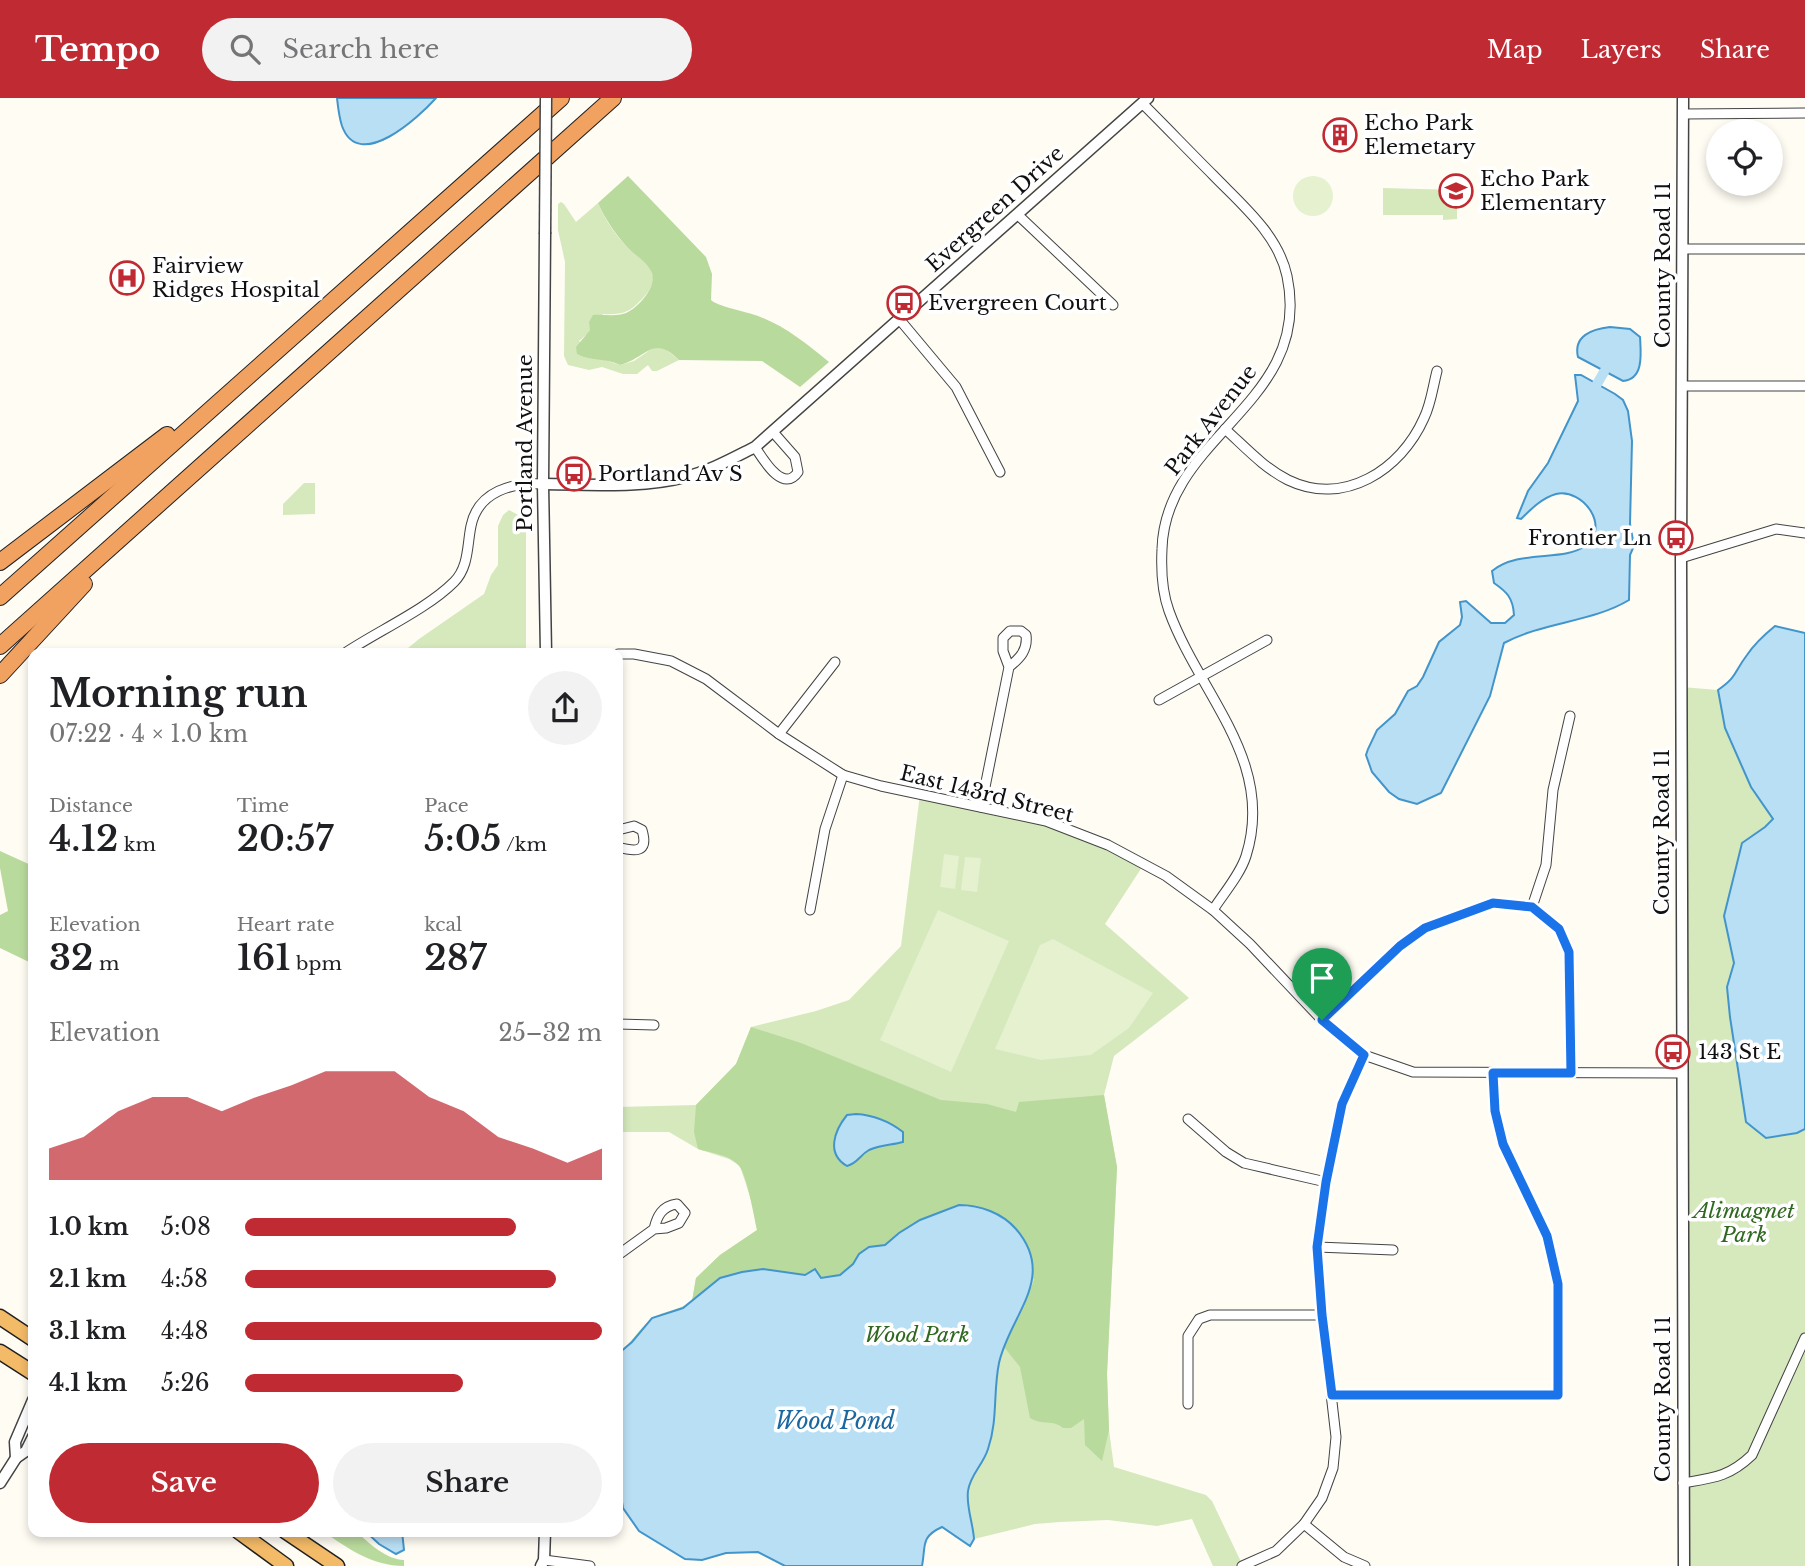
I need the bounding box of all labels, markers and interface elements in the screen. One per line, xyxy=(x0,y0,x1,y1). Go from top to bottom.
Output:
search box xyxy=(202,18,692,81)
text: Tempo xyxy=(35,29,160,70)
icon: search xyxy=(226,30,264,68)
text: Search here xyxy=(282,33,439,65)
text: Map xyxy=(1487,35,1543,64)
text: Layers xyxy=(1581,35,1662,64)
text: Share xyxy=(1700,35,1770,64)
place label: Echo Park Elemetary xyxy=(1364,110,1476,160)
building icon: Echo Park Elemetary xyxy=(1321,116,1359,154)
map controls xyxy=(1706,119,1783,196)
button: locate xyxy=(1706,119,1783,196)
street label: Evergreen Drive xyxy=(921,140,1069,278)
place label: Echo Park Elementary xyxy=(1480,166,1607,216)
school or university icon: Echo Park Elementary xyxy=(1437,172,1475,210)
street label: County Road 11 xyxy=(1650,182,1676,348)
place label: Fairview Ridges Hospital xyxy=(152,253,320,303)
hospital icon: Fairview Ridges Hospital xyxy=(108,259,146,297)
bus stop icon: Evergreen Court xyxy=(885,284,923,322)
place label: Evergreen Court xyxy=(928,290,1107,316)
street label: Portland Avenue xyxy=(512,354,538,532)
street label: Park Avenue xyxy=(1160,359,1262,481)
bus stop icon: Portland Av S xyxy=(555,455,593,493)
place label: Portland Av S xyxy=(598,461,743,487)
bus stop icon: Frontier Ln xyxy=(1657,519,1695,557)
place label: Frontier Ln xyxy=(1528,525,1652,551)
text: Morning run xyxy=(49,670,308,717)
button: share xyxy=(528,671,602,745)
text: 07:22 · 4 × 1.0 km xyxy=(49,720,248,748)
street label: County Road 11 xyxy=(1649,749,1675,915)
street label: East 143rd Street xyxy=(897,760,1077,828)
text: Distance xyxy=(49,794,133,817)
text: Time xyxy=(237,794,289,817)
text: Pace xyxy=(424,794,469,817)
text: 4.12 xyxy=(49,817,118,860)
text: 20:57 xyxy=(237,817,333,860)
text: 5:05 xyxy=(424,817,501,860)
text: km xyxy=(118,833,156,856)
text: /km xyxy=(501,833,547,856)
text: Elevation xyxy=(49,913,141,936)
text: Heart rate xyxy=(237,913,335,936)
text: kcal xyxy=(424,913,462,936)
text: 32 xyxy=(49,936,93,979)
text: 161 xyxy=(237,936,291,979)
text: 287 xyxy=(424,936,487,979)
pin xyxy=(1292,948,1352,1020)
text: m xyxy=(93,952,119,975)
text: bpm xyxy=(291,952,342,975)
icon: arrive xyxy=(1303,959,1341,997)
text: Elevation xyxy=(49,1019,160,1047)
text: 25–32 m xyxy=(499,1019,602,1047)
bus stop icon: 143 St E xyxy=(1654,1033,1692,1071)
place label: 143 St E xyxy=(1698,1039,1781,1065)
park label: Alimagnet Park xyxy=(1690,1198,1795,1248)
text: 1.0 km xyxy=(49,1213,129,1241)
text: 5:08 xyxy=(161,1213,211,1241)
text: 2.1 km xyxy=(49,1265,127,1293)
text: 4:58 xyxy=(161,1265,208,1293)
street label: County Road 11 xyxy=(1650,1316,1676,1482)
text: 3.1 km xyxy=(49,1317,127,1345)
text: 4:48 xyxy=(161,1317,208,1345)
park label: Wood Park xyxy=(864,1322,970,1348)
text: 4.1 km xyxy=(49,1369,127,1397)
text: 5:26 xyxy=(161,1369,210,1397)
water label: Wood Pond xyxy=(775,1407,895,1435)
button: Save xyxy=(49,1443,319,1523)
button: Share xyxy=(333,1443,602,1523)

